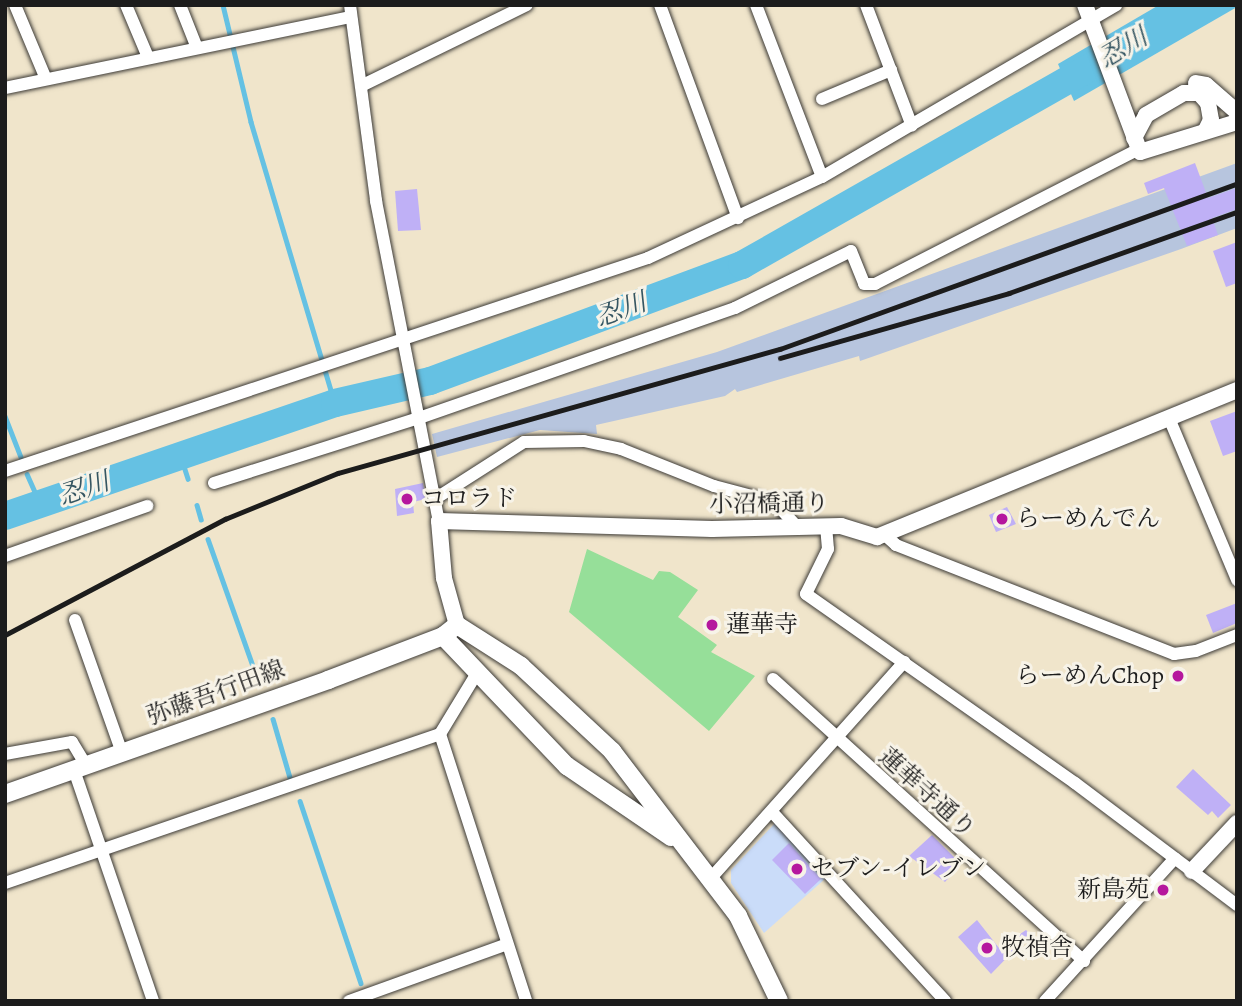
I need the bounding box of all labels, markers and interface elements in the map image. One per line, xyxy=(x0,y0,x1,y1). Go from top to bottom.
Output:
water label: 忍川 xyxy=(1093,21,1153,75)
water label: 忍川 xyxy=(591,286,651,334)
water label: 忍川 xyxy=(54,466,114,512)
place label: コロラド xyxy=(421,485,517,513)
street label: 小沼橋通り xyxy=(709,489,829,519)
marker: コロラド xyxy=(399,491,415,507)
place label: らーめんでん xyxy=(1016,505,1160,533)
marker: らーめんでん xyxy=(994,511,1010,527)
place label: 蓮華寺 xyxy=(726,611,798,639)
marker: 蓮華寺 xyxy=(704,617,720,633)
street label: 弥藤吾行田線 xyxy=(143,655,289,731)
place label: らーめんChop xyxy=(1016,662,1164,690)
marker: らーめんChop xyxy=(1170,668,1186,684)
street label: 蓮華寺通り xyxy=(873,742,981,844)
place label: セブン-イレブン xyxy=(811,855,988,883)
marker: セブン-イレブン xyxy=(789,861,805,877)
place label: 新島苑 xyxy=(1077,876,1149,904)
marker: 新島苑 xyxy=(1155,882,1171,898)
place label: 牧禎舎 xyxy=(1001,934,1073,962)
marker: 牧禎舎 xyxy=(979,940,995,956)

